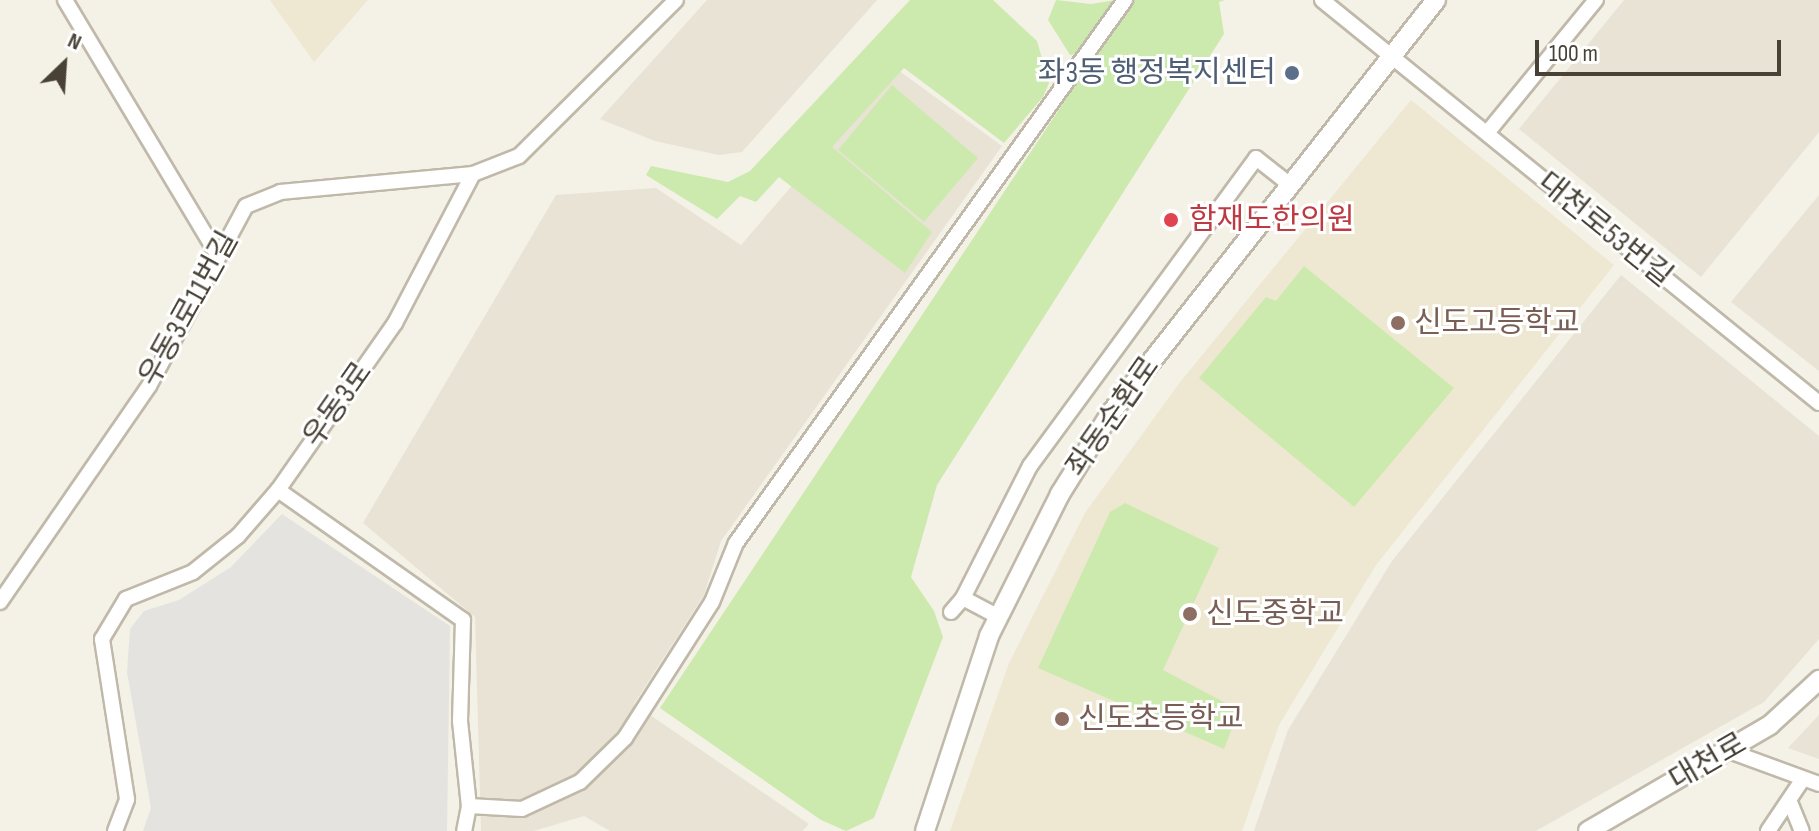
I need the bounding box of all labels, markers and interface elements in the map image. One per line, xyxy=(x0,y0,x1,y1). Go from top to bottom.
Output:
north arrow xyxy=(24,24,104,104)
scale bar xyxy=(1539,24,1785,74)
text: N xyxy=(63,27,85,57)
text: 100 m xyxy=(1549,39,1598,68)
place label: 좌3동 행정복지센터 xyxy=(1038,55,1276,91)
marker: 좌3동 행정복지센터 xyxy=(1283,64,1301,82)
street label: 대천로53번길 xyxy=(1530,165,1680,295)
place label: 함재도한의원 xyxy=(1189,202,1355,238)
marker: 함재도한의원 xyxy=(1160,209,1182,231)
street label: 우동3로11번길 xyxy=(132,225,246,393)
place label: 신도고등학교 xyxy=(1414,305,1580,341)
marker: 신도고등학교 xyxy=(1389,314,1407,332)
street label: 좌동순환로 xyxy=(1059,350,1167,484)
street label: 우동3로 xyxy=(296,356,380,454)
place label: 신도중학교 xyxy=(1206,596,1344,632)
marker: 신도중학교 xyxy=(1181,605,1199,623)
place label: 신도초등학교 xyxy=(1078,701,1244,737)
marker: 신도초등학교 xyxy=(1053,710,1071,728)
street label: 대천로 xyxy=(1663,726,1753,798)

